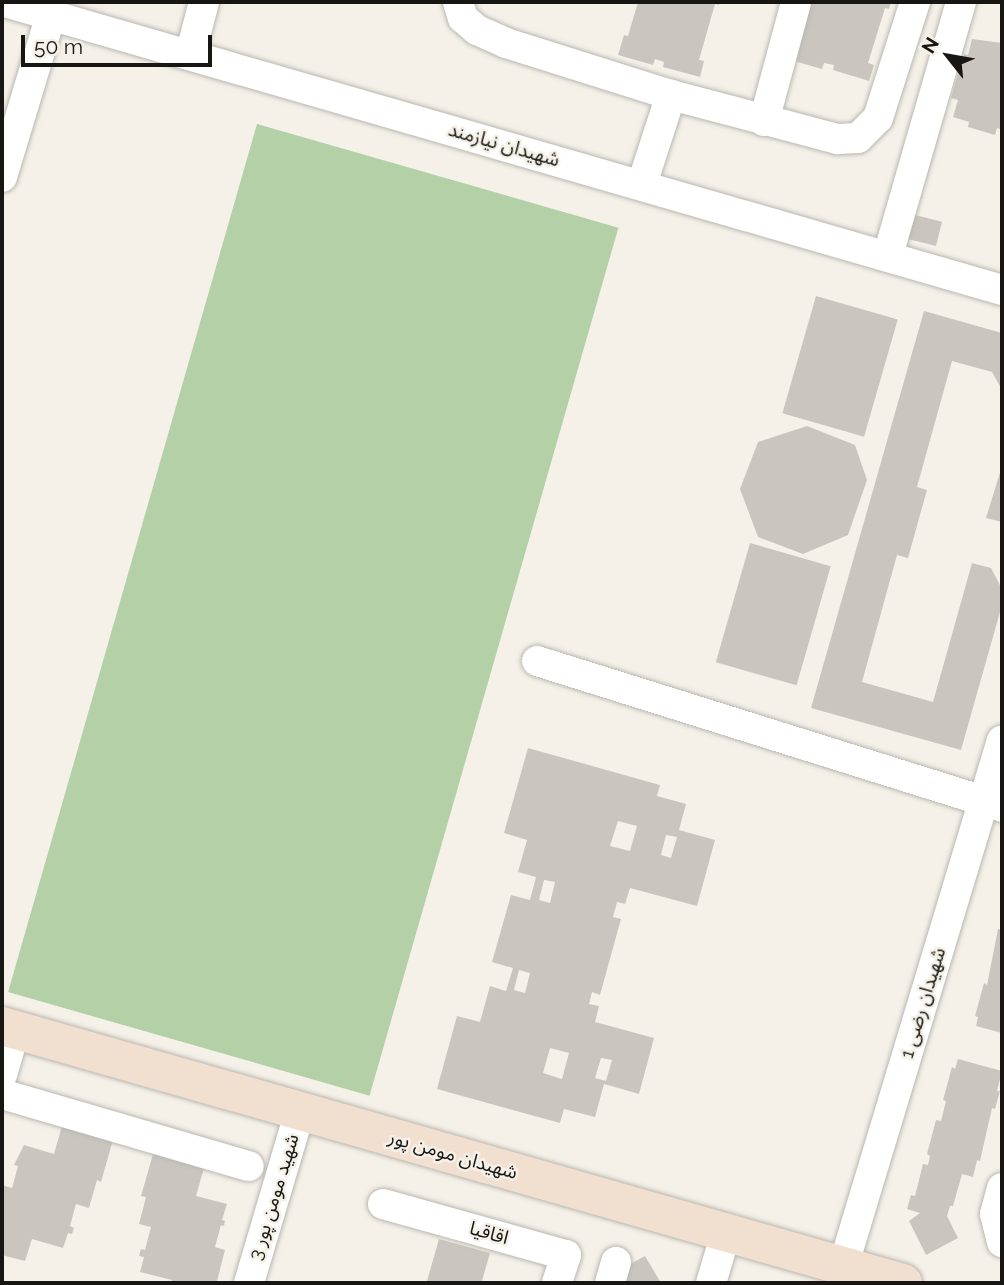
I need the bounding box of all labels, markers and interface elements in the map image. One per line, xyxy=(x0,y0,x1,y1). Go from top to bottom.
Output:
scale bar xyxy=(24,21,215,65)
north arrow xyxy=(913,21,983,91)
text: N xyxy=(917,33,943,57)
text: 50 m xyxy=(34,34,83,59)
street label: شهیدان نیازمند xyxy=(446,118,562,172)
street label: شهیدان رضی 1 xyxy=(895,945,951,1061)
street label: شهیدان مومن پور xyxy=(386,1126,520,1184)
street label: شهید مومن پور 3 xyxy=(244,1131,304,1263)
street label: اقاقیا xyxy=(467,1217,511,1249)

